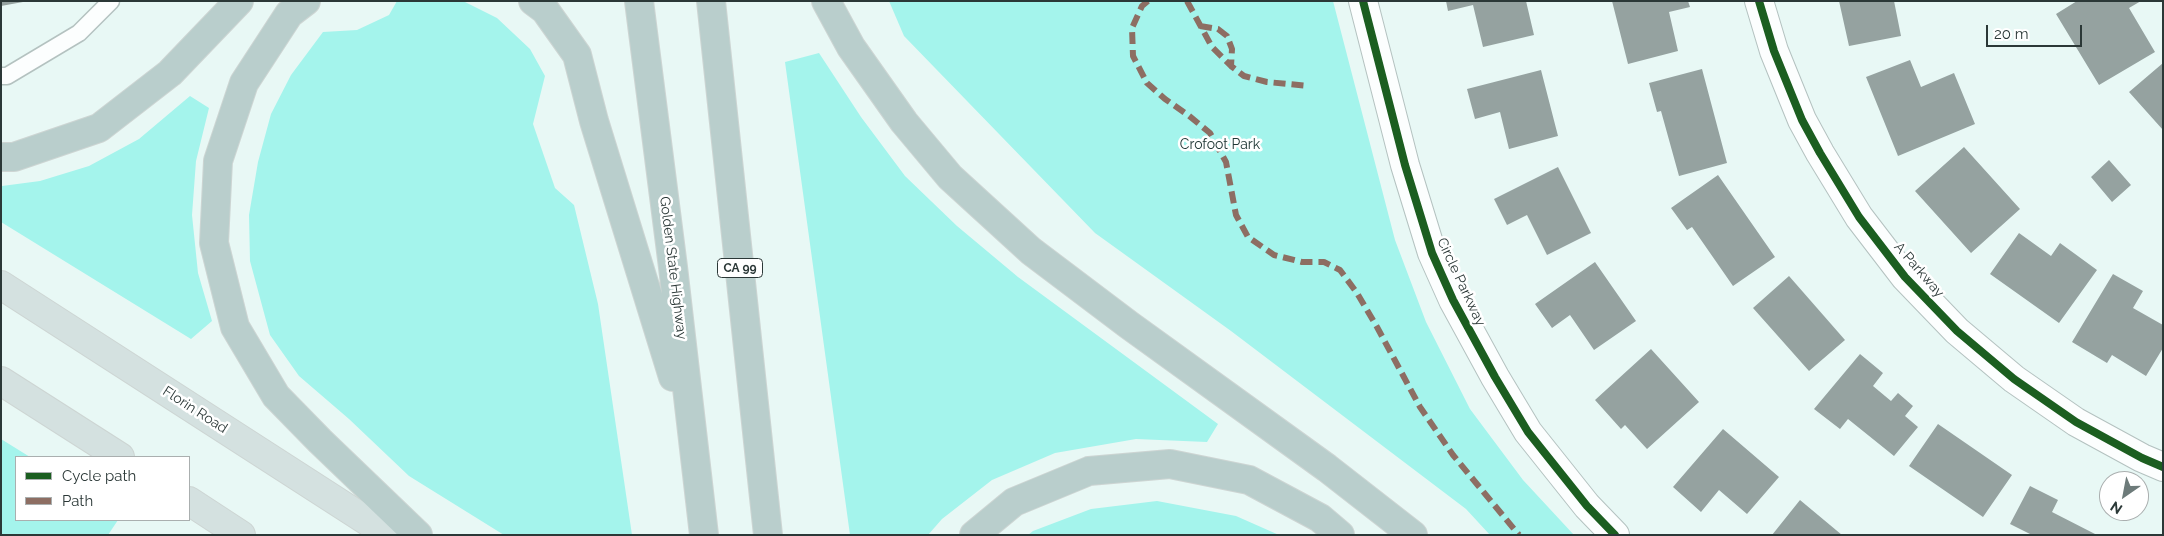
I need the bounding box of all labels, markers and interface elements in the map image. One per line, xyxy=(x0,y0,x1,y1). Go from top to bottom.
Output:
scale bar xyxy=(1989,15,2085,47)
text: 20 m xyxy=(1994,25,2029,43)
park label: Crofoot Park xyxy=(1180,137,1260,153)
street label: Golden State Highway xyxy=(656,195,690,341)
street label: Circle Parkway xyxy=(1433,235,1489,329)
street label: A Parkway xyxy=(1890,239,1948,301)
road number: CA 99 xyxy=(718,258,762,278)
street label: Florin Road xyxy=(160,383,230,437)
legend xyxy=(15,456,190,521)
text: Cycle path xyxy=(62,467,136,485)
north arrow xyxy=(2099,471,2149,521)
text: Path xyxy=(62,492,93,510)
text: N xyxy=(2108,498,2125,517)

